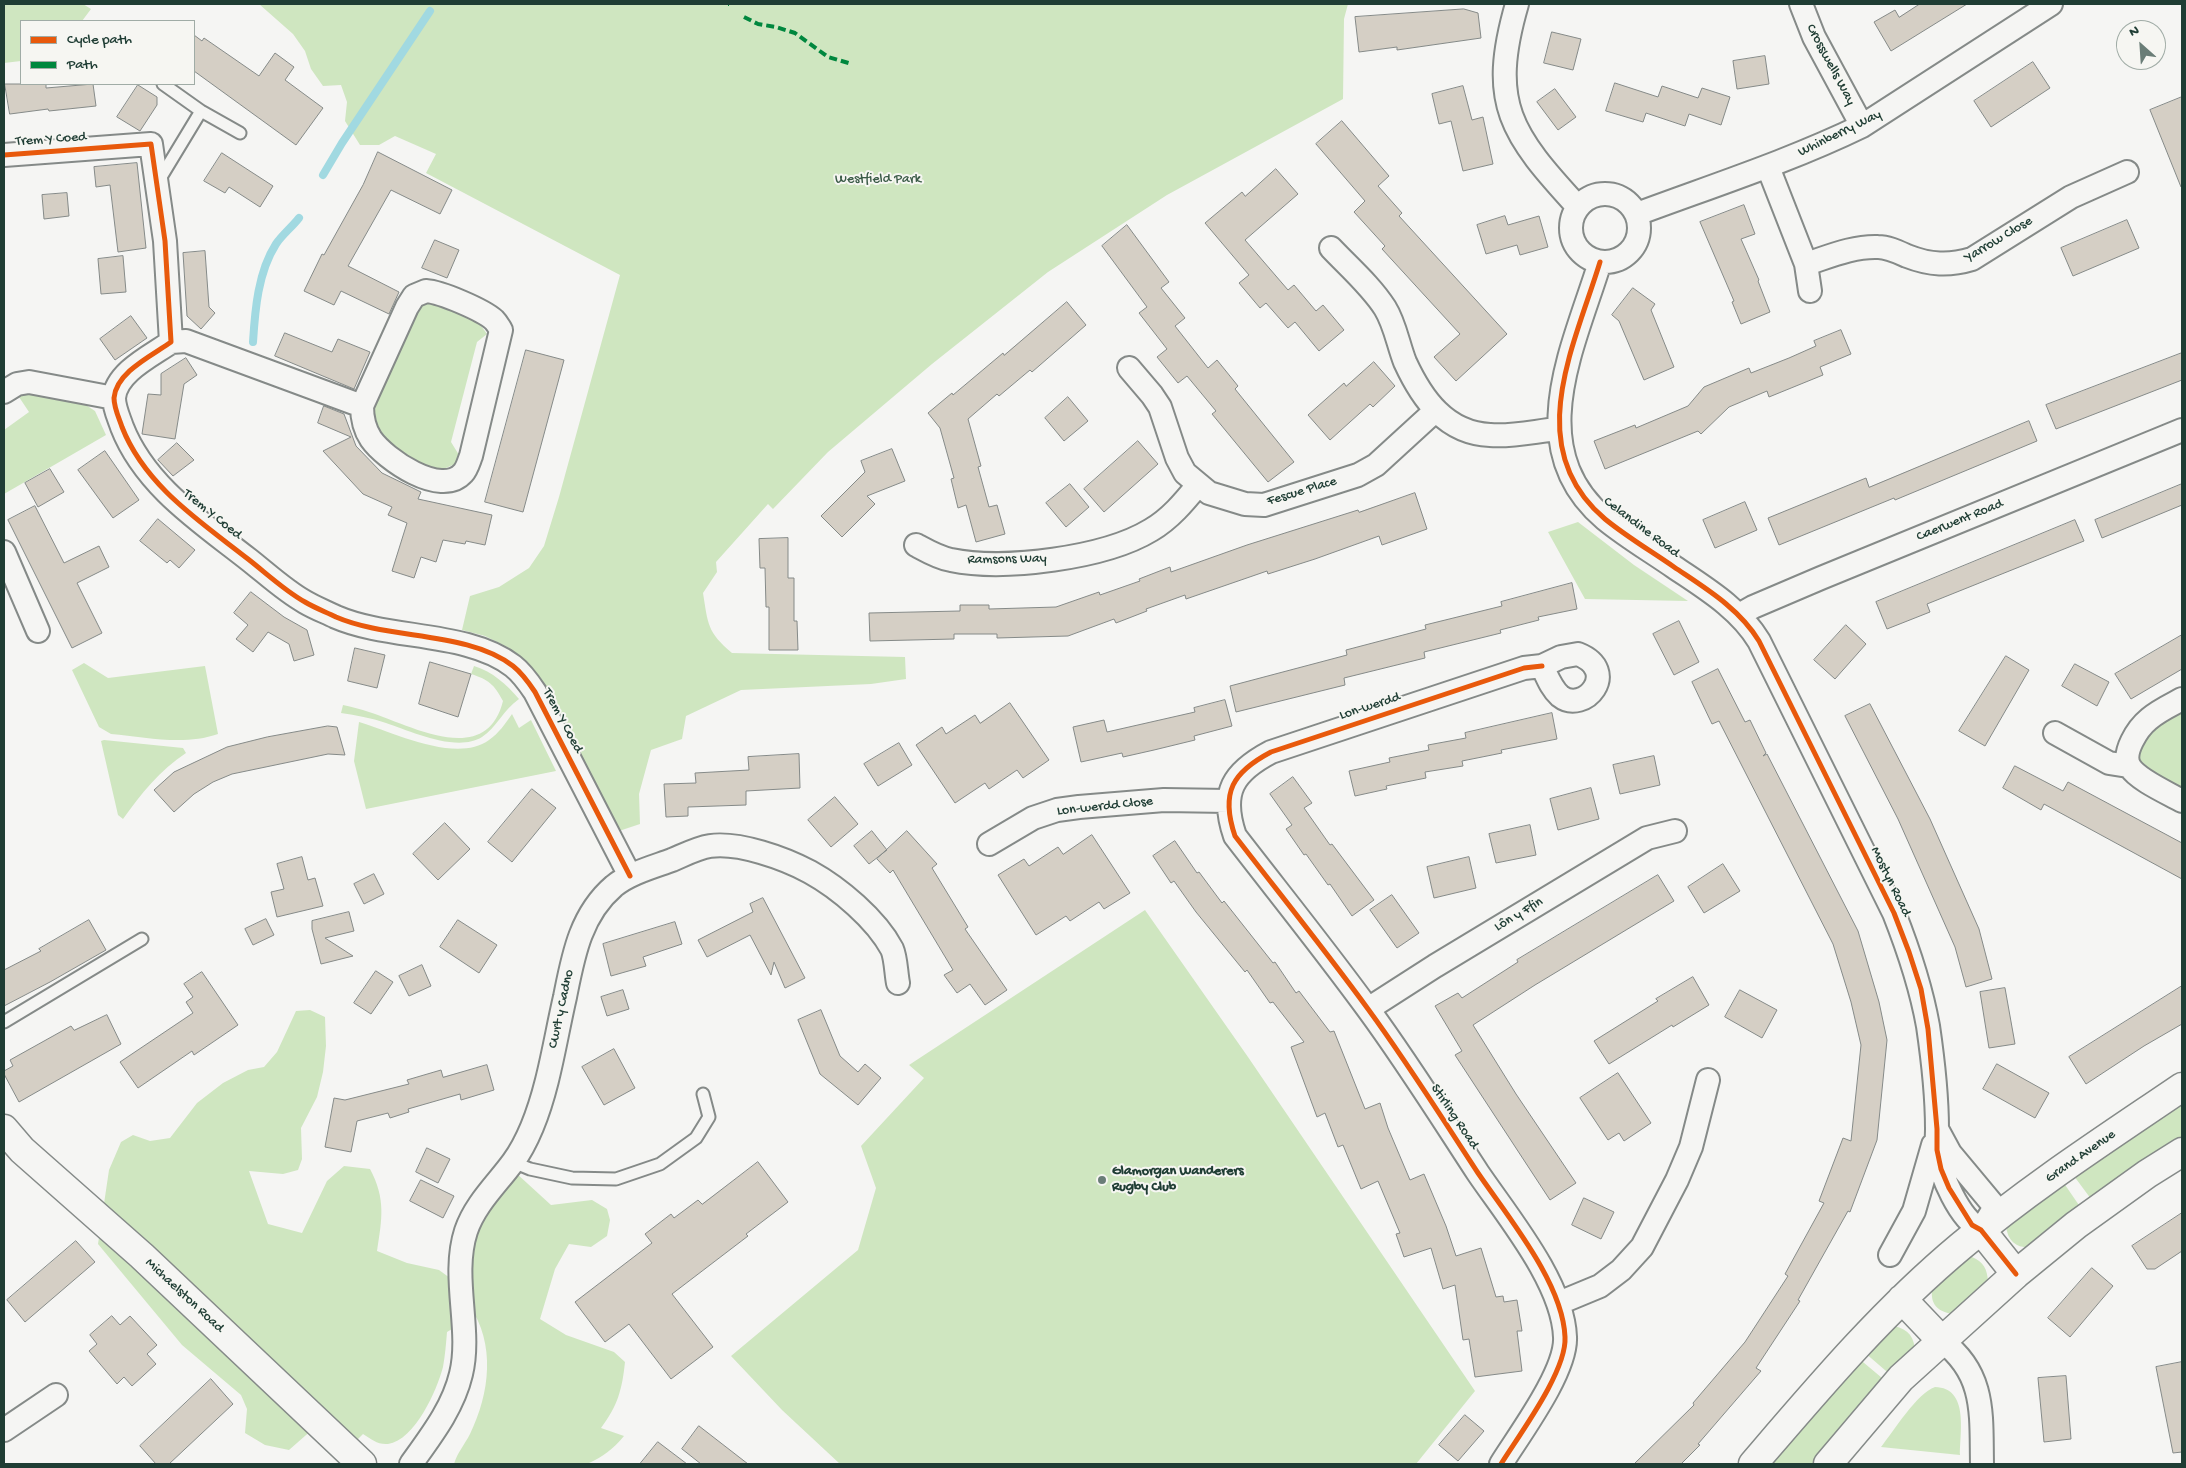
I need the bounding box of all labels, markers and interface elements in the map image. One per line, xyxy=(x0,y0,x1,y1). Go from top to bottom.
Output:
legend xyxy=(20,20,195,85)
north arrow xyxy=(2116,20,2166,70)
street label: Crosswells Way xyxy=(1802,22,1858,108)
text: N xyxy=(2127,22,2142,42)
text: Cycle path xyxy=(67,31,132,49)
text: Path xyxy=(67,56,98,74)
street label: Whinberry Way xyxy=(1796,107,1884,161)
street label: Trem Y Coed xyxy=(15,129,87,151)
park label: Westfield Park xyxy=(835,172,921,188)
street label: Yarrow Close xyxy=(1962,213,2036,267)
street label: Fescue Place xyxy=(1265,473,1339,511)
street label: Trem Y Coed xyxy=(179,486,245,544)
street label: Celandine Road xyxy=(1599,494,1683,562)
street label: Caerwent Road xyxy=(1914,496,2006,546)
street label: Ramsons Way xyxy=(967,551,1047,569)
street label: Trem Y Coed xyxy=(538,686,586,756)
street label: Lon-werdd xyxy=(1338,689,1402,725)
street label: Lon-werdd Close xyxy=(1056,794,1154,820)
street label: Mostyn Road xyxy=(1866,844,1914,920)
street label: Lôn y Ffin xyxy=(1492,894,1546,936)
street label: Cwrt y Cadno xyxy=(545,968,579,1050)
street label: Stirling Road xyxy=(1426,1081,1482,1153)
street label: Grand Avenue xyxy=(2043,1127,2119,1187)
place label: Glamorgan Wanderers Rugby Club xyxy=(1112,1164,1244,1196)
marker: Glamorgan Wanderers Rugby Club xyxy=(1096,1174,1108,1186)
street label: Michaelston Road xyxy=(141,1255,227,1337)

